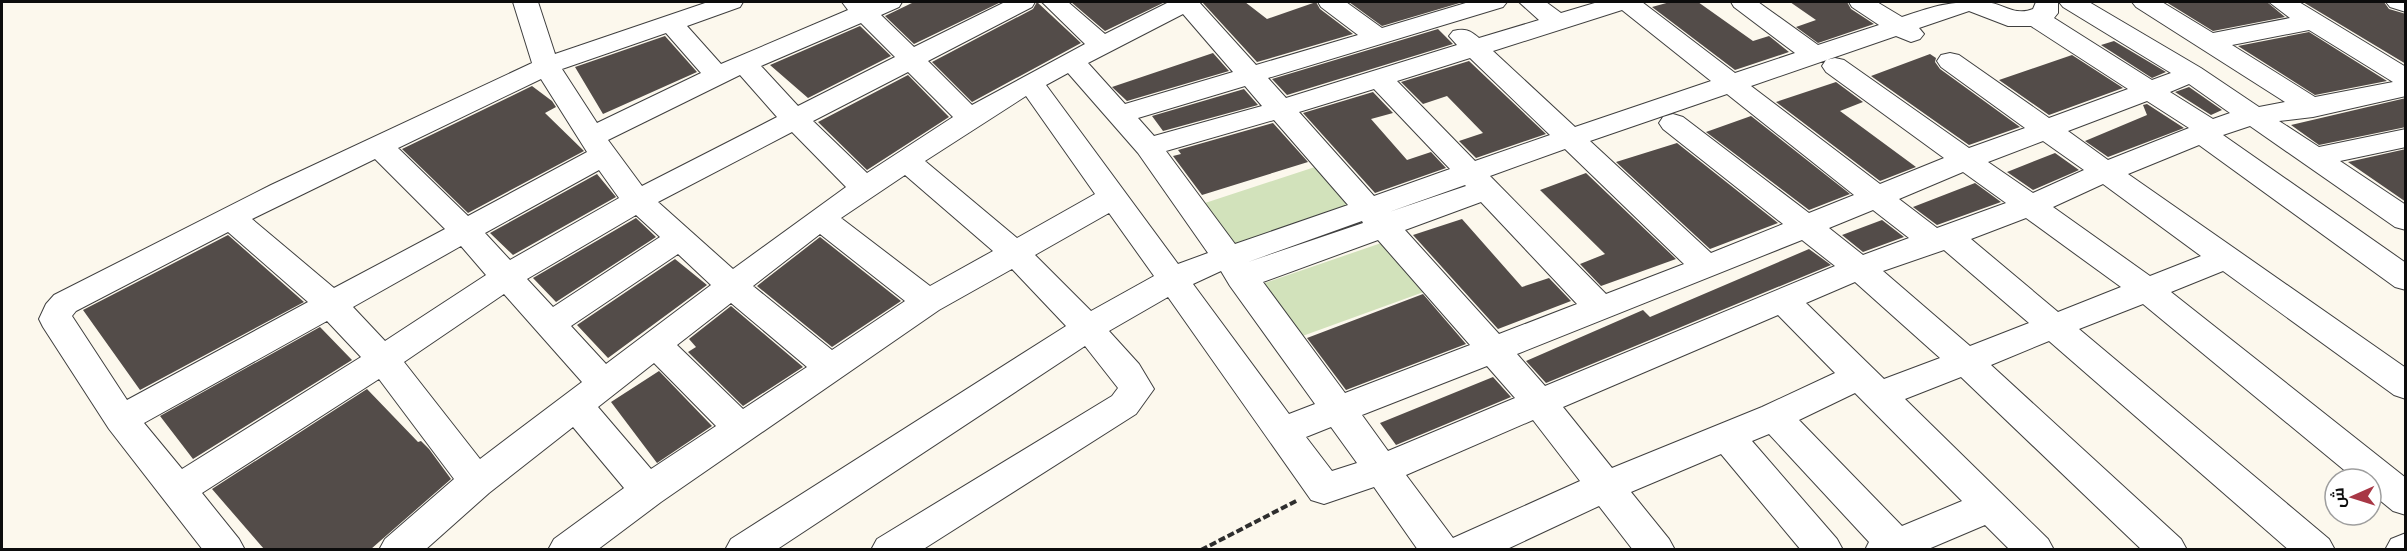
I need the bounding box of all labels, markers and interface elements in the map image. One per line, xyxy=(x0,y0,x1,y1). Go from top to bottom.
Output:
north arrow xyxy=(2323,467,2383,527)
text: ش xyxy=(2326,487,2350,509)

